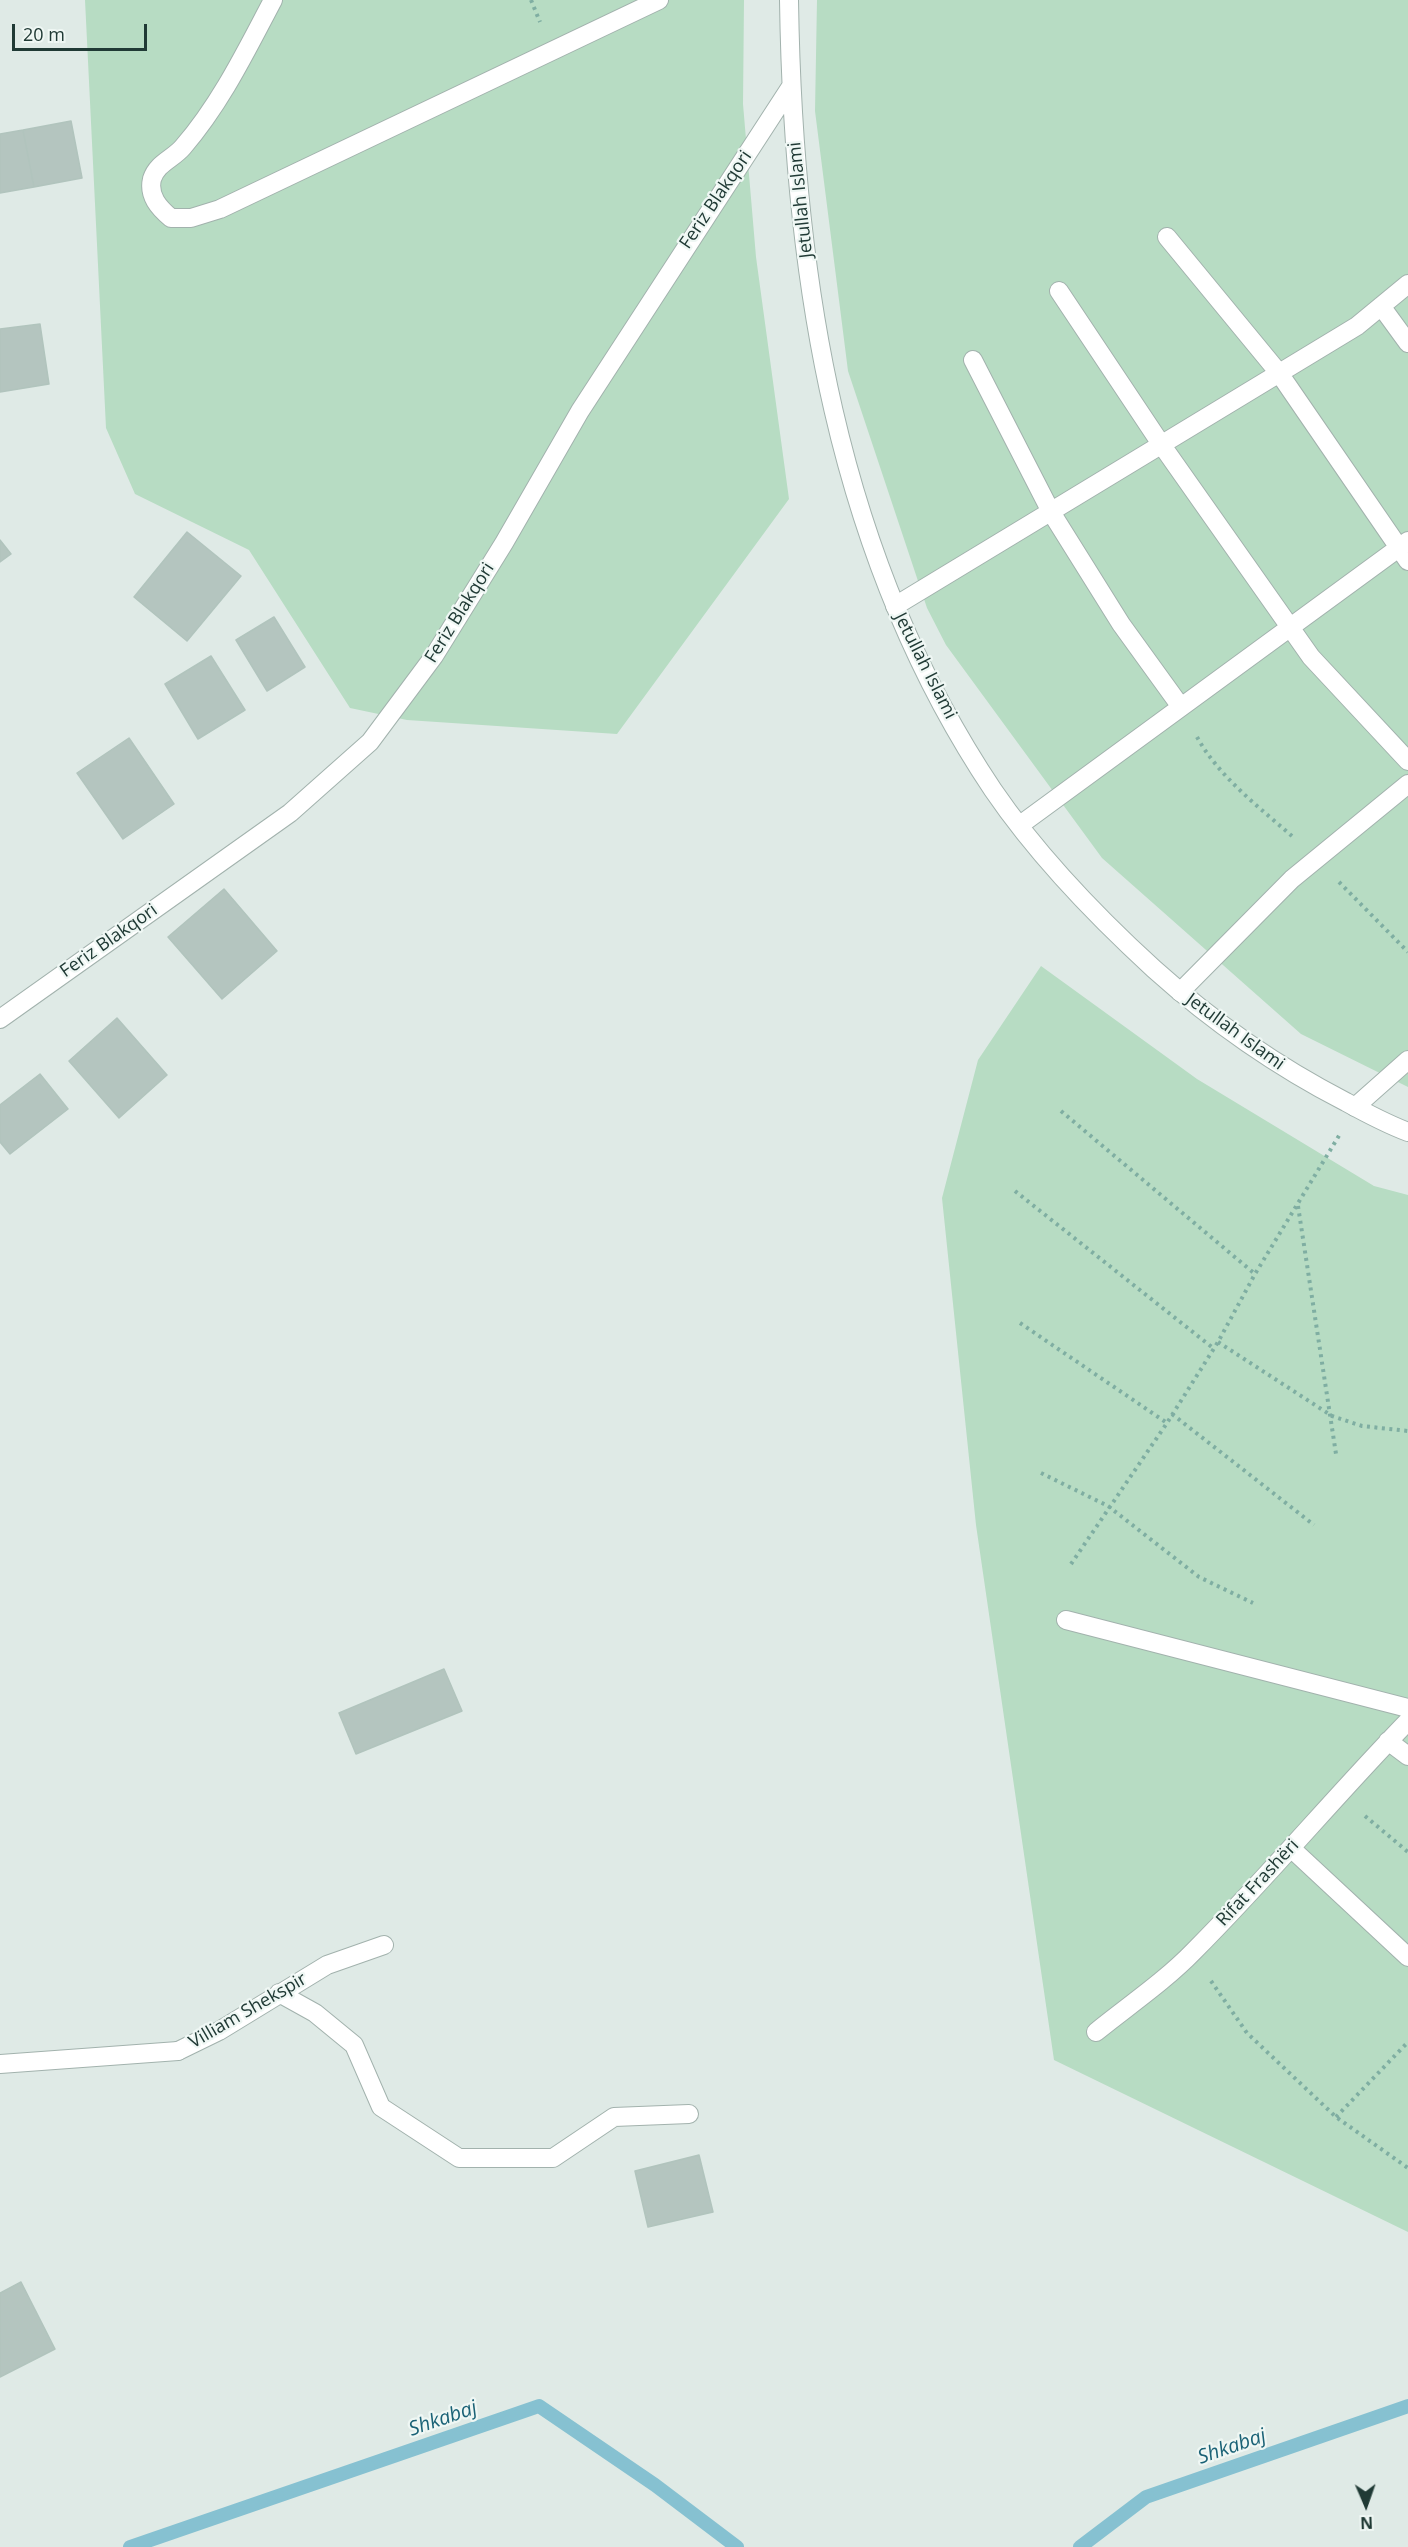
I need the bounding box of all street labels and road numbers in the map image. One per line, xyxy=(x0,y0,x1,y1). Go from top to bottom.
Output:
street label: Jetullah Islami xyxy=(784,141,818,259)
street label: Feriz Blakqori xyxy=(675,147,757,253)
street label: Feriz Blakqori xyxy=(421,559,499,667)
street label: Jetullah Islami xyxy=(889,609,961,723)
street label: Feriz Blakqori xyxy=(56,900,162,982)
street label: Jetullah Islami xyxy=(1182,989,1288,1075)
street label: Rifat Frashëri xyxy=(1212,1835,1304,1931)
street label: Villiam Shekspir xyxy=(185,1969,311,2053)

